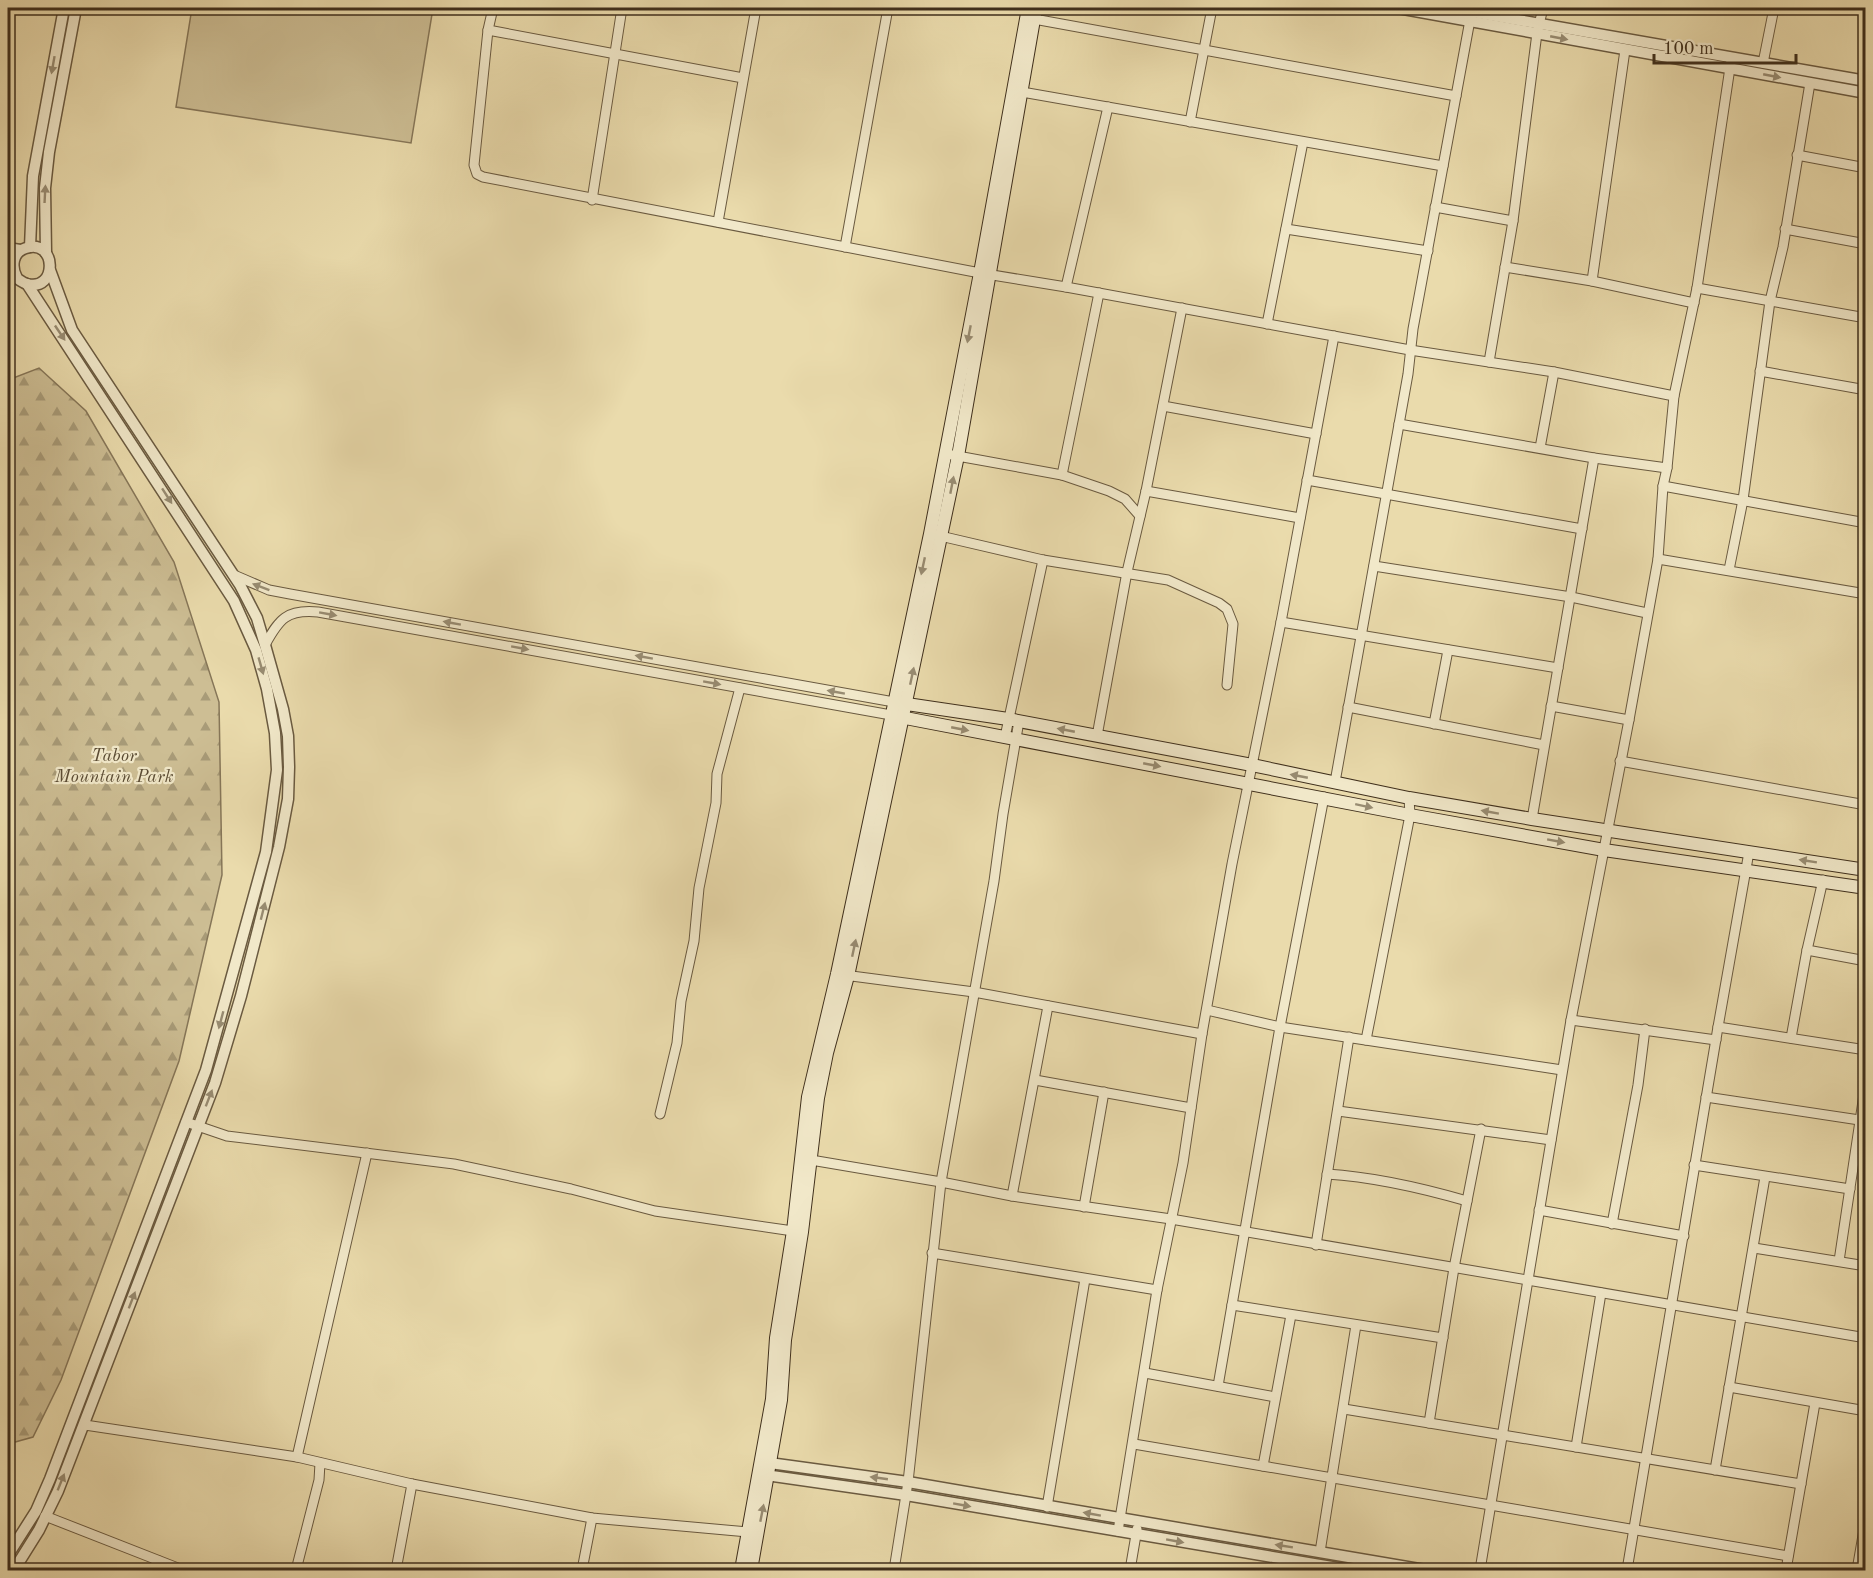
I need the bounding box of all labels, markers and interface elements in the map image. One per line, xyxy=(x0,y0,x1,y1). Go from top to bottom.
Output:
scale bar xyxy=(1654,27,1796,65)
one-way arrow xyxy=(1550,34,1569,43)
text: 100 m xyxy=(1663,40,1714,58)
one-way arrow xyxy=(48,56,57,75)
one-way arrow xyxy=(1762,72,1781,81)
one-way arrow xyxy=(41,185,50,204)
one-way arrow xyxy=(964,324,973,343)
one-way arrow xyxy=(54,325,65,341)
one-way arrow xyxy=(948,475,957,494)
one-way arrow xyxy=(161,488,172,504)
one-way arrow xyxy=(918,557,928,576)
one-way arrow xyxy=(252,581,270,591)
one-way arrow xyxy=(319,610,338,619)
one-way arrow xyxy=(443,618,462,627)
one-way arrow xyxy=(511,644,530,653)
one-way arrow xyxy=(635,652,654,661)
one-way arrow xyxy=(256,657,266,675)
one-way arrow xyxy=(908,666,917,685)
one-way arrow xyxy=(703,678,722,687)
one-way arrow xyxy=(827,687,846,696)
one-way arrow xyxy=(951,724,970,734)
one-way arrow xyxy=(1057,725,1076,734)
park label: Tabor Mountain Park xyxy=(54,747,174,786)
one-way arrow xyxy=(1143,761,1162,770)
one-way arrow xyxy=(1289,771,1308,780)
one-way arrow xyxy=(1355,801,1373,811)
one-way arrow xyxy=(1481,807,1500,816)
one-way arrow xyxy=(1546,837,1565,846)
one-way arrow xyxy=(1798,857,1817,866)
one-way arrow xyxy=(258,902,268,920)
one-way arrow xyxy=(850,939,859,958)
one-way arrow xyxy=(216,1012,225,1030)
one-way arrow xyxy=(204,1089,214,1107)
one-way arrow xyxy=(127,1291,137,1309)
one-way arrow xyxy=(57,1473,66,1491)
one-way arrow xyxy=(869,1474,888,1483)
one-way arrow xyxy=(953,1500,972,1509)
one-way arrow xyxy=(758,1503,767,1522)
one-way arrow xyxy=(1082,1510,1101,1519)
one-way arrow xyxy=(1166,1536,1185,1545)
one-way arrow xyxy=(1275,1542,1294,1551)

